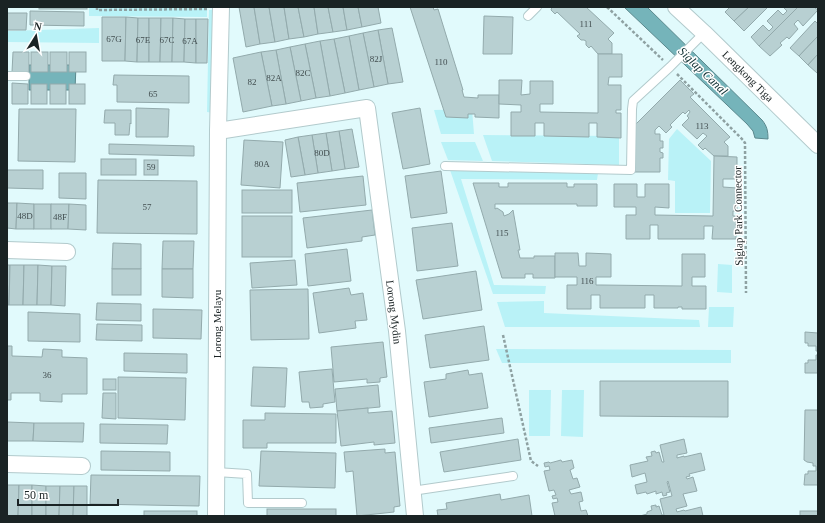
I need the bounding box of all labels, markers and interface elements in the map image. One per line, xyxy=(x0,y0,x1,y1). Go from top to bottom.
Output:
north arrow xyxy=(16,16,56,56)
house number: 111 xyxy=(580,19,592,29)
text: N xyxy=(33,20,43,33)
house number: 67G xyxy=(106,34,122,44)
house number: 67E xyxy=(136,35,151,45)
house number: 67C xyxy=(159,35,175,45)
house number: 67A xyxy=(182,36,198,46)
water label: Siglap Canal xyxy=(675,44,731,98)
street label: Lengkong Tiga xyxy=(720,48,776,104)
house number: 82J xyxy=(370,54,383,64)
house number: 110 xyxy=(434,57,448,67)
house number: 82C xyxy=(295,68,311,78)
house number: 82A xyxy=(266,73,282,83)
house number: 82 xyxy=(248,77,257,87)
house number: 65 xyxy=(149,89,158,99)
house number: 113 xyxy=(695,121,709,131)
house number: 80D xyxy=(314,148,330,158)
house number: 80A xyxy=(254,159,270,169)
house number: 59 xyxy=(147,162,156,172)
street label: Siglap Park Connector xyxy=(731,166,745,266)
house number: 57 xyxy=(143,202,152,212)
house number: 48D xyxy=(17,211,33,221)
house number: 48F xyxy=(53,212,67,222)
house number: 115 xyxy=(495,228,509,238)
house number: 116 xyxy=(580,276,594,286)
street label: Lorong Mydin xyxy=(384,279,404,345)
street label: Lorong Melayu xyxy=(211,289,223,358)
house number: 36 xyxy=(43,370,52,380)
scale bar xyxy=(18,481,118,507)
text: 50 m xyxy=(24,488,49,502)

